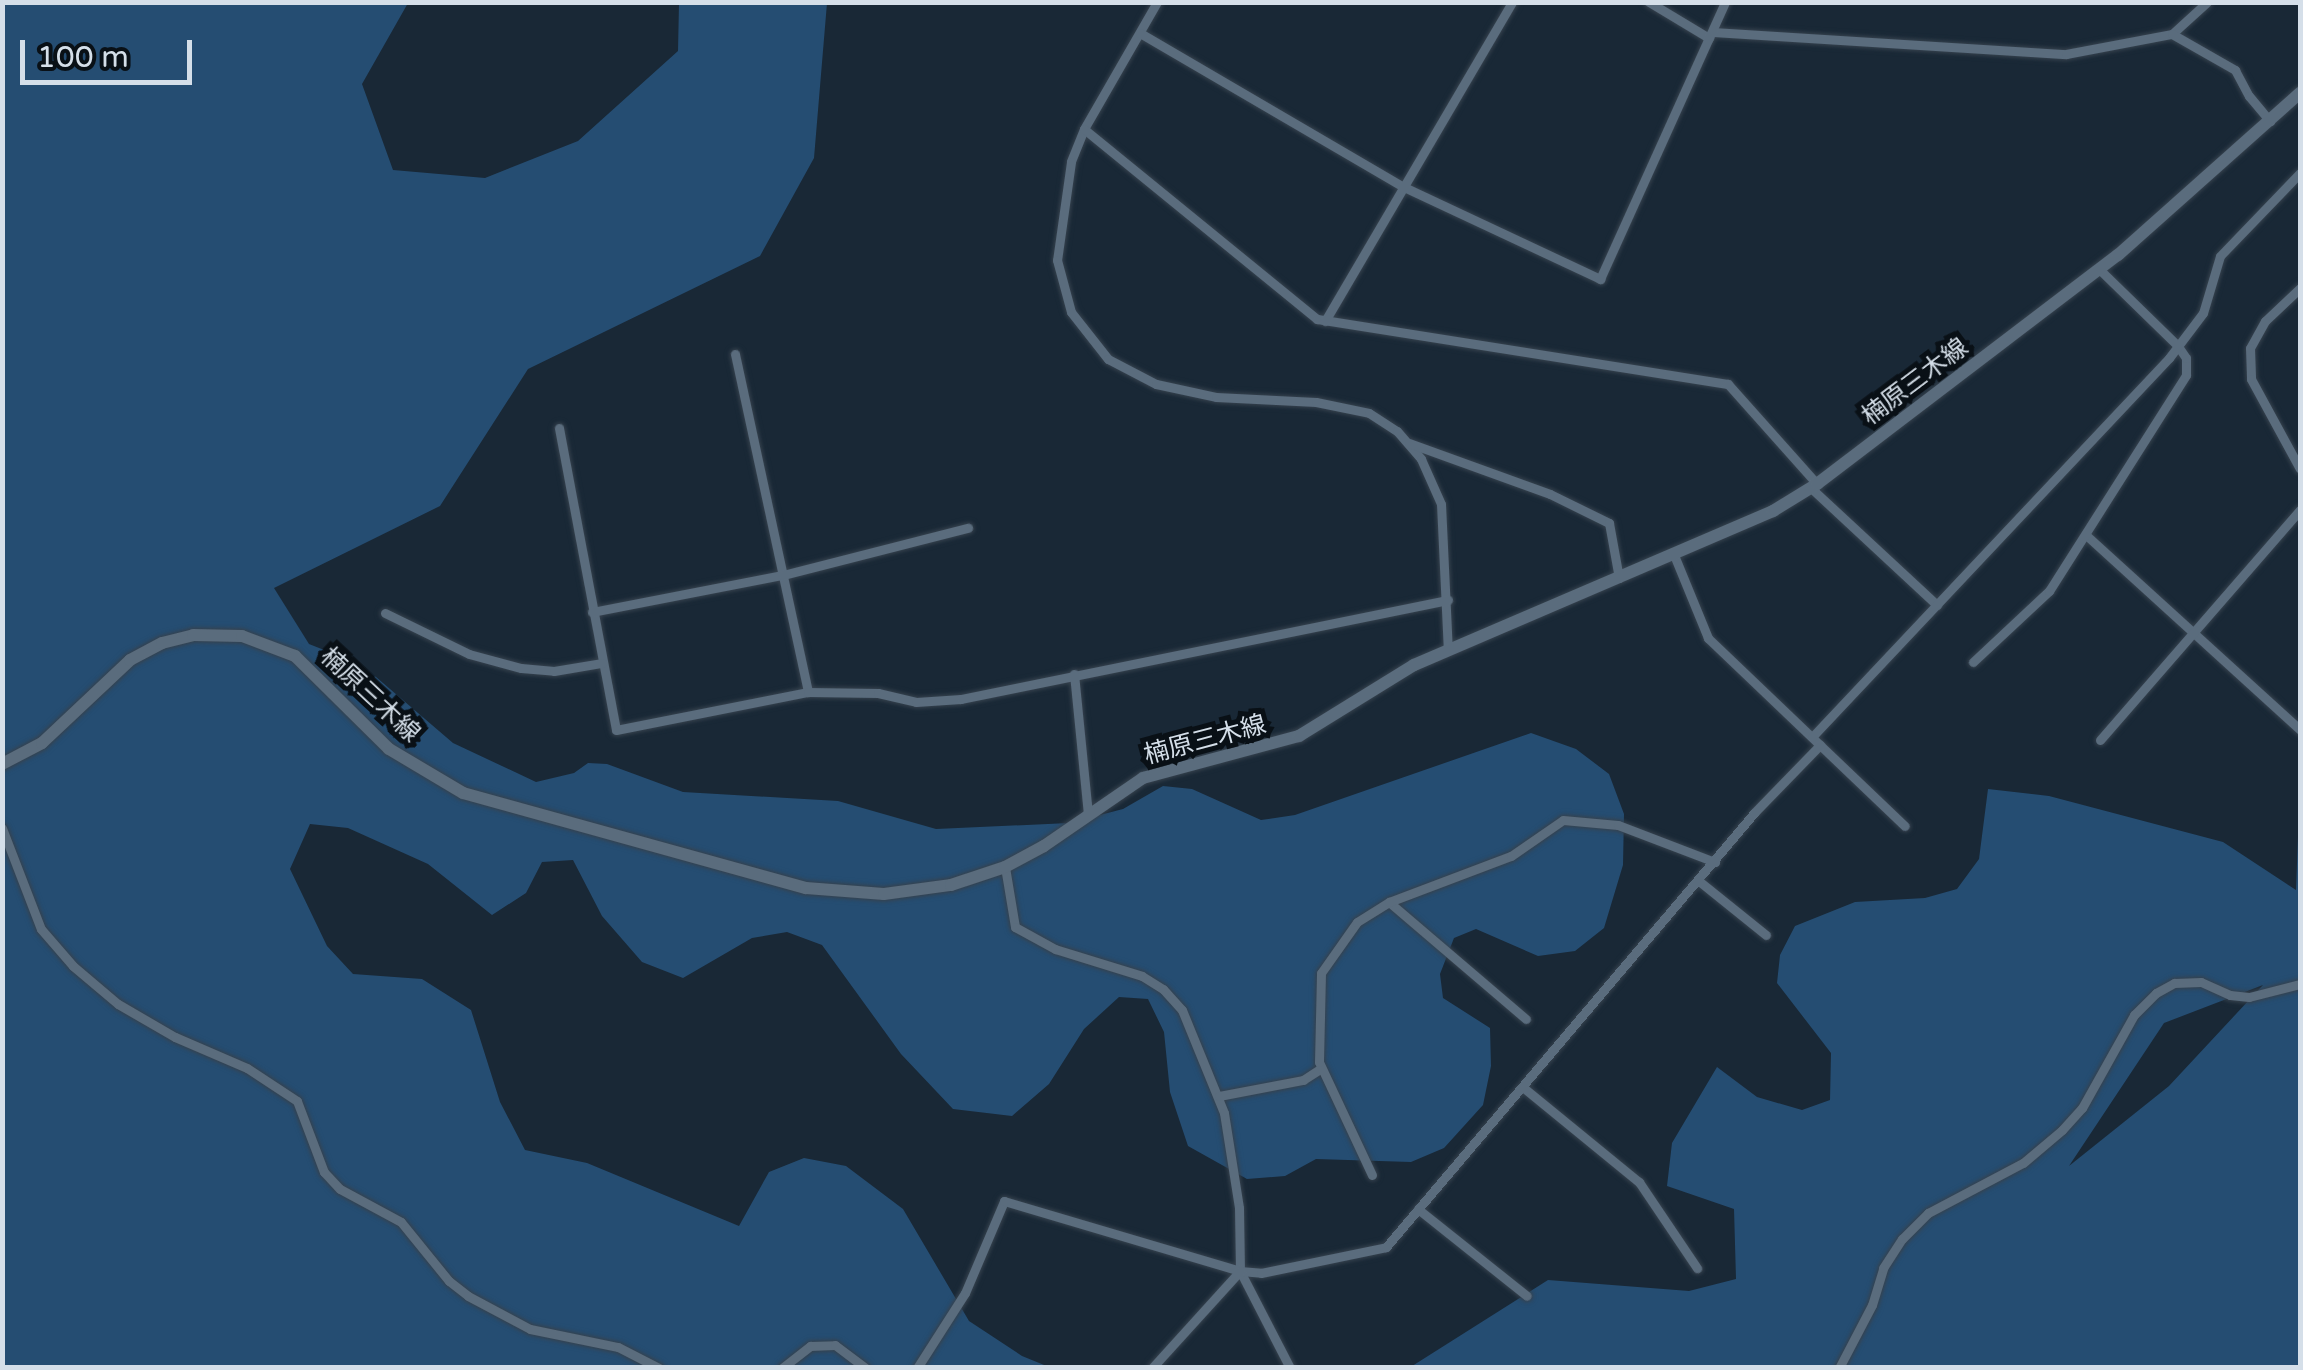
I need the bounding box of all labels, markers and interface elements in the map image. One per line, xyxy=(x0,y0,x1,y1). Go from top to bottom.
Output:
scale bar xyxy=(25,20,198,82)
text: 100 m xyxy=(37,39,129,76)
street label: 楠原三木線 xyxy=(1856,332,1974,432)
street label: 楠原三木線 xyxy=(314,641,426,749)
street label: 楠原三木線 xyxy=(1141,709,1269,771)

